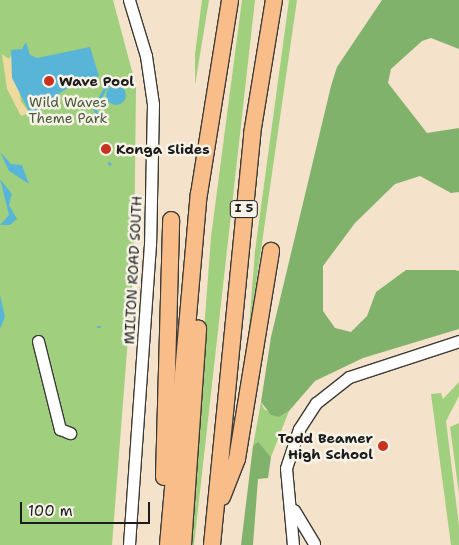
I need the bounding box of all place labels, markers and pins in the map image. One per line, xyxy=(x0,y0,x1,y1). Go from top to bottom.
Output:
place label: Wave Pool xyxy=(59,73,134,89)
marker: Wave Pool xyxy=(43,75,55,87)
place label: Konga Slides xyxy=(116,141,210,157)
marker: Konga Slides xyxy=(100,143,112,155)
place label: Todd Beamer High School xyxy=(278,430,373,462)
marker: Todd Beamer High School xyxy=(377,440,389,452)

